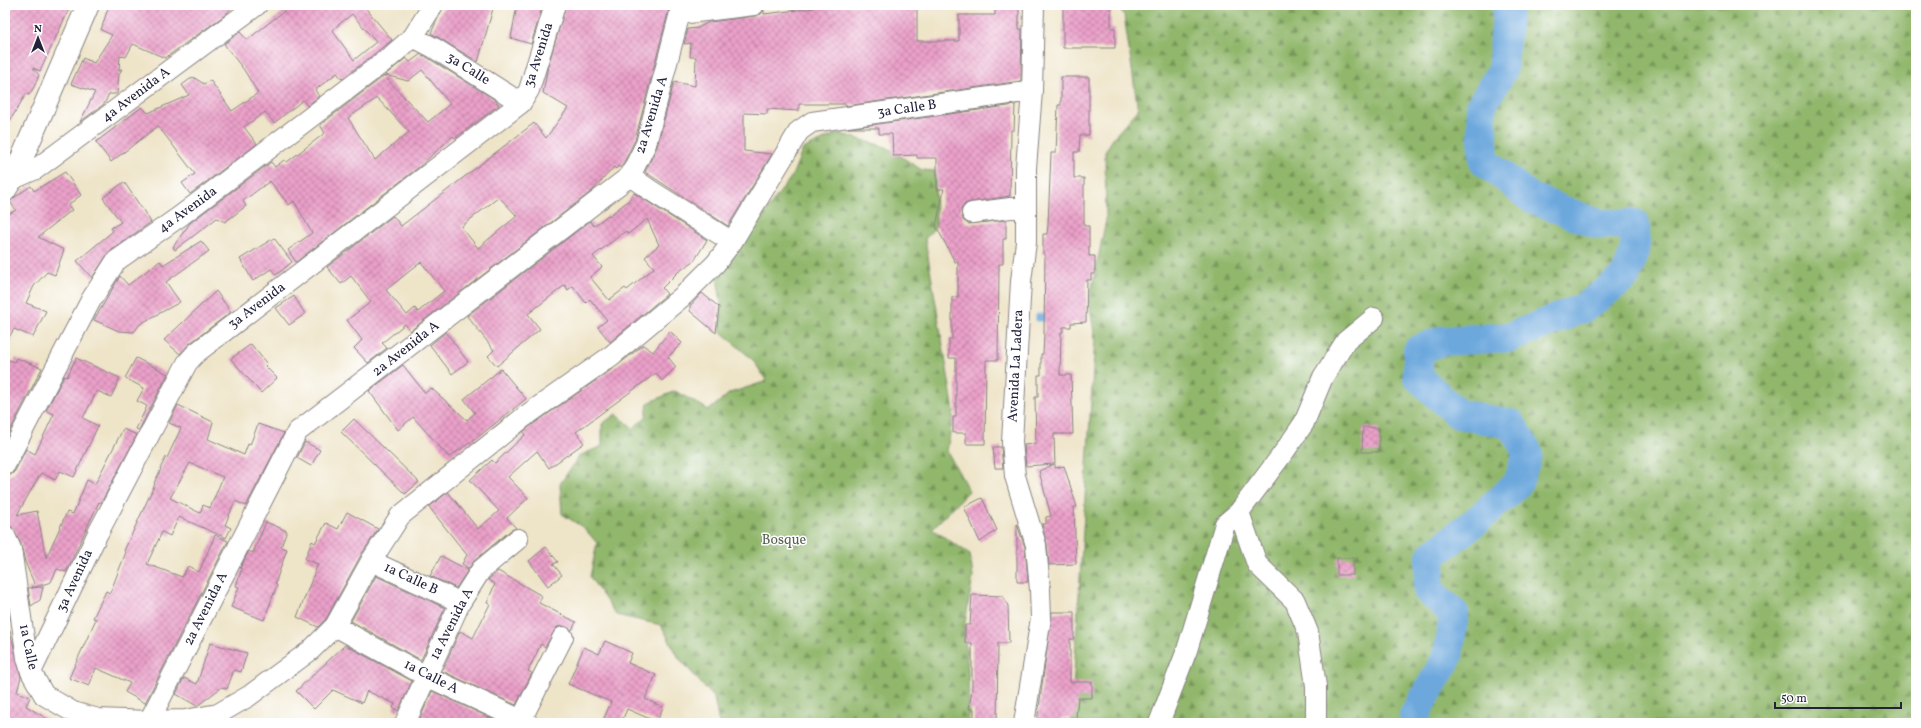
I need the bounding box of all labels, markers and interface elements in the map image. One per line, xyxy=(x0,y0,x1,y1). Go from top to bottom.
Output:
north arrow xyxy=(18,18,58,58)
street label: 3a Avenida xyxy=(520,20,558,90)
text: N xyxy=(34,22,42,37)
street label: 3a Calle xyxy=(443,48,494,90)
street label: 4a Avenida A xyxy=(98,63,174,127)
street label: 2a Avenida A xyxy=(631,74,673,156)
street label: 3a Calle B xyxy=(876,95,938,123)
street label: 4a Avenida xyxy=(155,182,221,238)
street label: 3a Avenida xyxy=(224,278,290,334)
street label: Avenida La Ladera xyxy=(1004,309,1028,423)
street label: 2a Avenida A xyxy=(369,317,444,381)
park label: Bosque xyxy=(762,531,807,550)
street label: 3a Avenida xyxy=(52,546,98,616)
street label: 1a Calle B xyxy=(381,558,441,600)
street label: 2a Avenida A xyxy=(179,569,233,649)
street label: 1a Avenida A xyxy=(426,585,478,663)
street label: 1a Calle xyxy=(14,622,42,672)
street label: 1a Calle A xyxy=(400,655,462,699)
scale bar xyxy=(1775,684,1901,710)
text: 50 m xyxy=(1781,691,1807,707)

